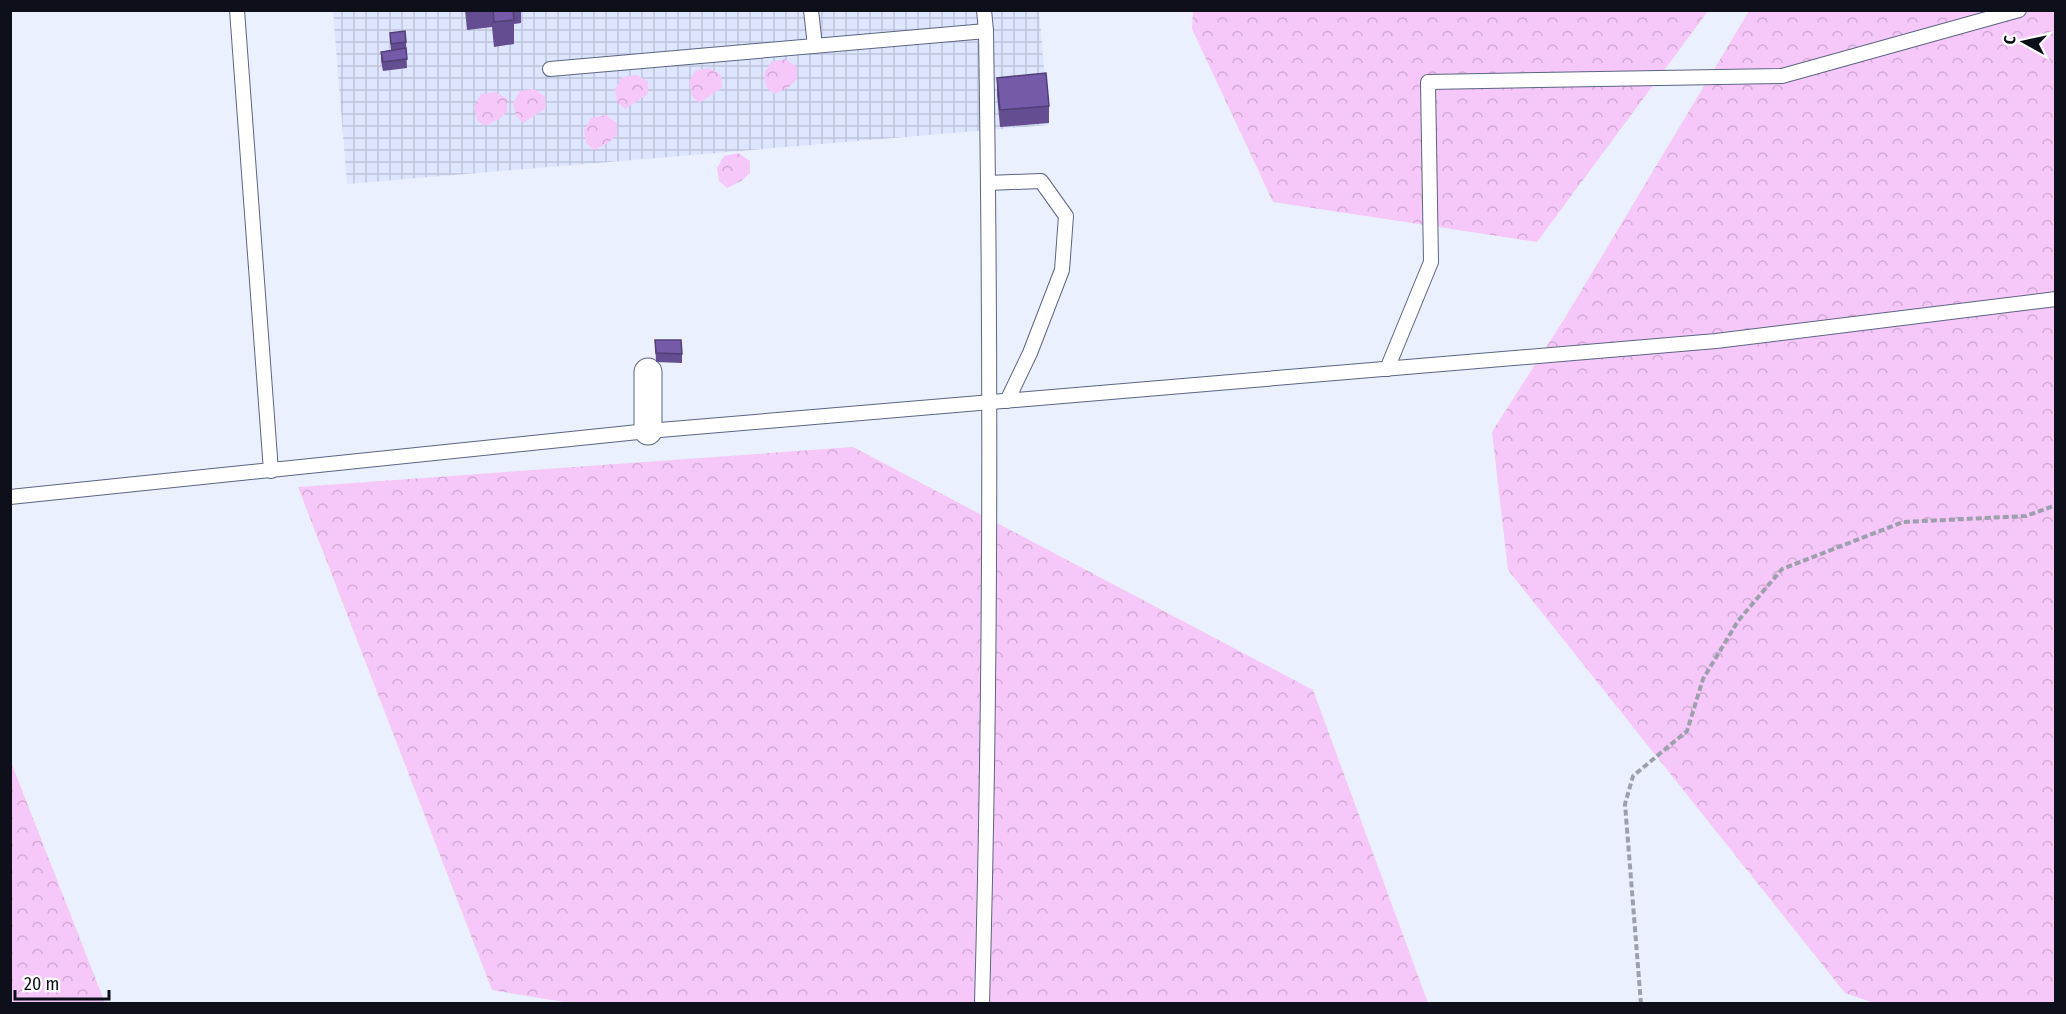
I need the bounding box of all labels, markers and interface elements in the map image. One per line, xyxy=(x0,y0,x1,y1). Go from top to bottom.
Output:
north arrow xyxy=(1994,12,2054,72)
text: С xyxy=(2000,34,2020,45)
scale bar xyxy=(15,963,110,1001)
text: 20 m xyxy=(24,973,59,995)

